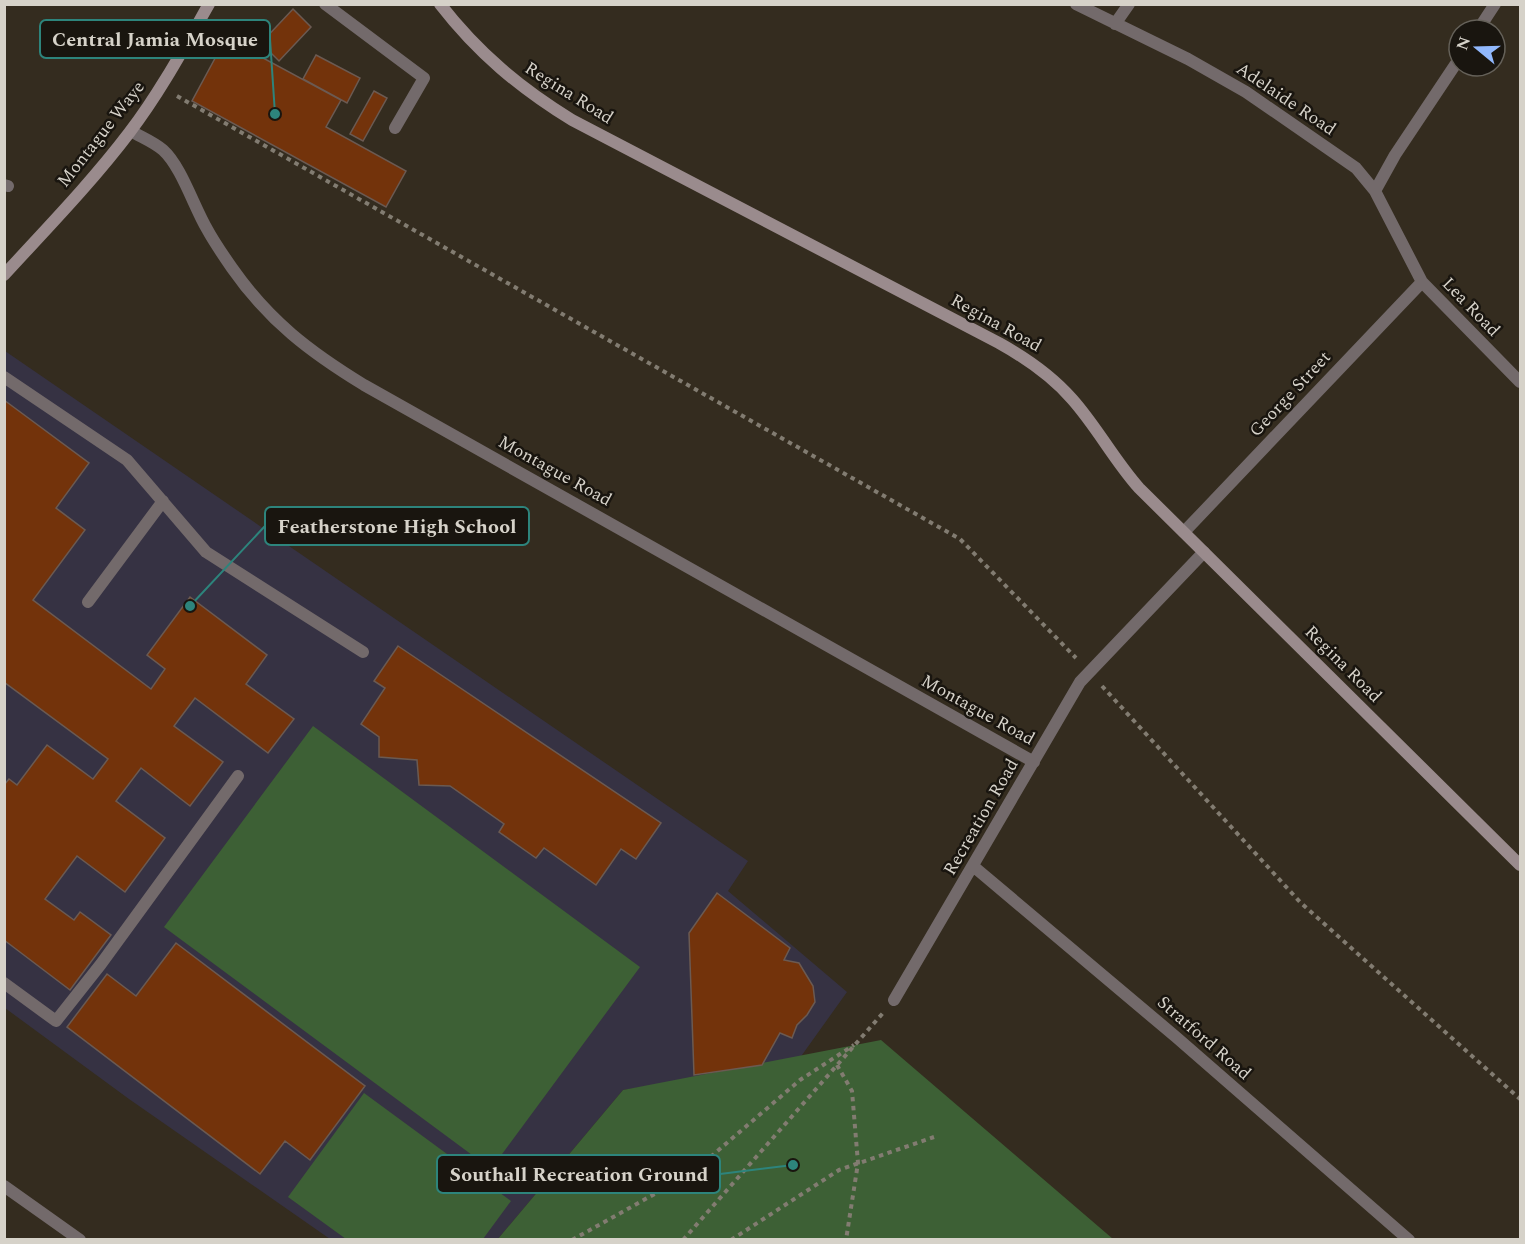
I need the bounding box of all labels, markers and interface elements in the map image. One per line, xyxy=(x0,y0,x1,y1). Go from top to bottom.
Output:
north arrow xyxy=(1447,18,1507,78)
callout: Central Jamia Mosque xyxy=(40,20,270,58)
text: Central Jamia Mosque xyxy=(52,25,258,55)
text: N xyxy=(1450,33,1477,54)
street label: Regina Road xyxy=(519,55,619,131)
street label: Adelaide Road xyxy=(1231,56,1341,142)
street label: Montague Waye xyxy=(51,75,151,193)
street label: Lea Road xyxy=(1436,271,1506,343)
street label: Regina Road xyxy=(946,287,1046,359)
street label: George Street xyxy=(1243,345,1337,443)
street label: Montague Road xyxy=(493,429,617,513)
callout: Featherstone High School xyxy=(265,507,529,545)
text: Featherstone High School xyxy=(277,512,517,542)
street label: Regina Road xyxy=(1298,619,1388,709)
street label: Montague Road xyxy=(916,668,1040,752)
street label: Recreation Road xyxy=(936,753,1026,881)
street label: Stratford Road xyxy=(1151,989,1257,1087)
callout: Southall Recreation Ground xyxy=(437,1155,720,1193)
text: Southall Recreation Ground xyxy=(450,1160,709,1190)

